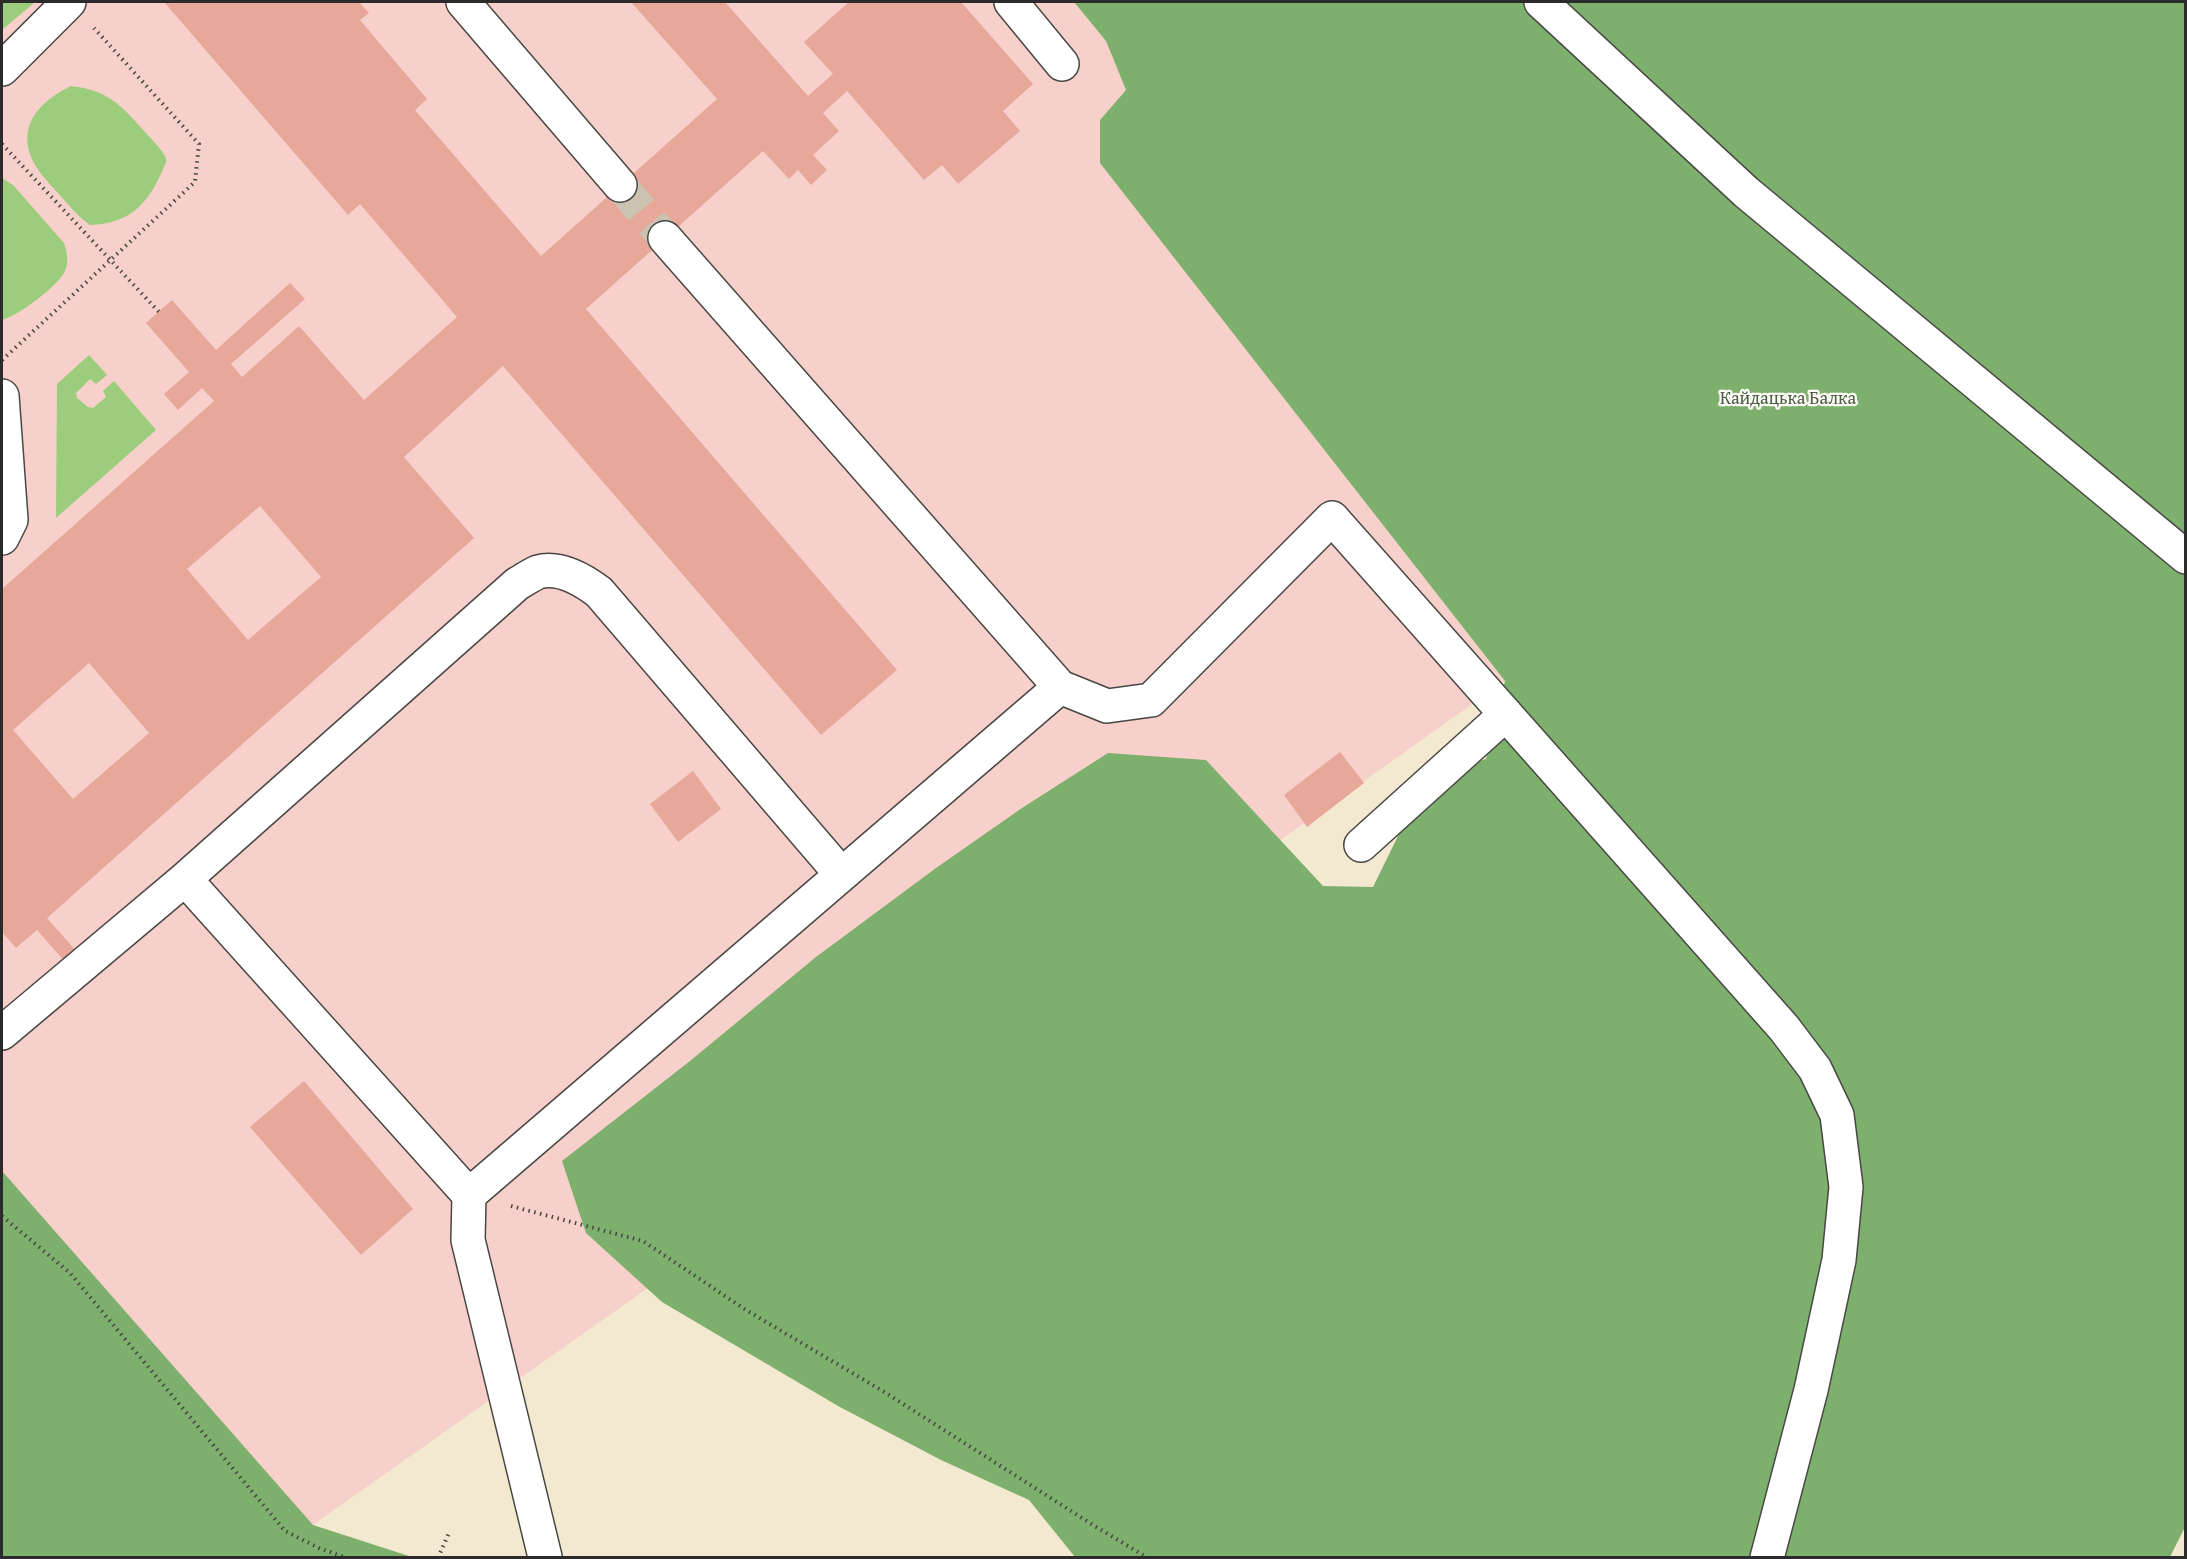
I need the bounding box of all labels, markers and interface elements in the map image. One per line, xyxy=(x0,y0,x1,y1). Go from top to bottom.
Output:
park label: Кайдацька Балка xyxy=(1720,388,1856,410)

